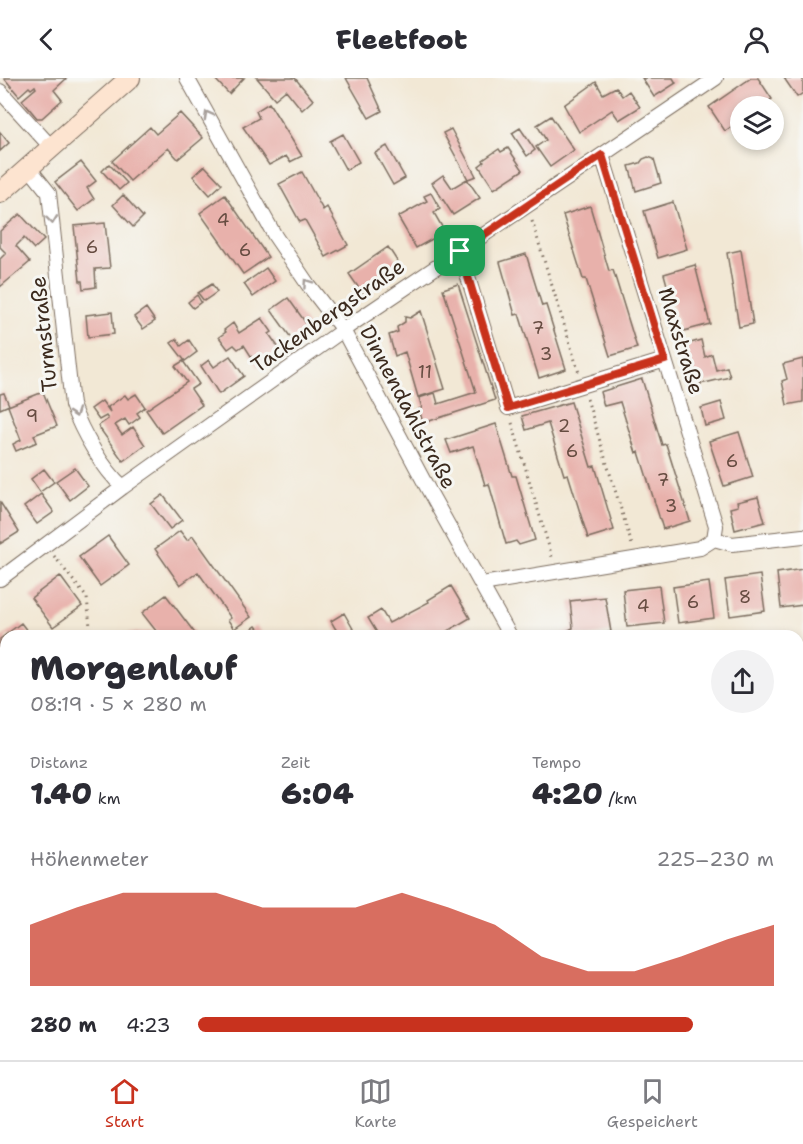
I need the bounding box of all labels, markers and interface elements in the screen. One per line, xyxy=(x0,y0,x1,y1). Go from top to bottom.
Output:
text: Fleetfoot xyxy=(336,21,467,58)
icon: back xyxy=(30,23,63,56)
icon: person xyxy=(740,23,773,56)
map controls xyxy=(730,96,784,150)
button: layers xyxy=(730,96,784,150)
one-way arrow xyxy=(204,111,215,122)
house number: 4 xyxy=(217,208,229,232)
one-way arrow xyxy=(45,215,58,224)
pin xyxy=(434,225,485,276)
icon: arrive xyxy=(443,234,476,267)
house number: 6 xyxy=(86,235,98,259)
house number: 6 xyxy=(239,238,251,262)
street label: Tackenbergstraße xyxy=(246,253,410,379)
street label: Turmstraße xyxy=(24,275,64,393)
one-way arrow xyxy=(303,279,314,290)
street label: Maxstraße xyxy=(651,284,711,398)
house number: 7 xyxy=(532,316,544,340)
street label: Dinnendahlstraße xyxy=(353,320,463,494)
house number: 3 xyxy=(540,342,552,366)
house number: 11 xyxy=(418,360,432,384)
house number: 9 xyxy=(26,404,38,428)
one-way arrow xyxy=(68,407,81,418)
house number: 2 xyxy=(558,414,570,438)
house number: 6 xyxy=(566,439,578,463)
house number: 6 xyxy=(726,449,738,473)
house number: 7 xyxy=(657,468,669,492)
house number: 3 xyxy=(665,494,677,518)
house number: 8 xyxy=(739,585,751,609)
house number: 6 xyxy=(687,590,699,614)
house number: 4 xyxy=(637,594,649,618)
text: Morgenlauf xyxy=(30,646,238,691)
button: share xyxy=(711,650,774,713)
text: 08:19 · 5 × 280 m xyxy=(30,691,207,717)
text: Distanz xyxy=(30,752,88,773)
text: Zeit xyxy=(281,752,310,773)
text: Tempo xyxy=(532,752,581,773)
text: 1.40 xyxy=(30,773,92,814)
text: 6:04 xyxy=(281,773,354,814)
text: 4:20 xyxy=(532,773,603,814)
text: km xyxy=(92,788,120,809)
text: /km xyxy=(603,788,637,809)
text: Höhenmeter xyxy=(30,846,149,872)
text: 225–230 m xyxy=(656,846,774,872)
text: 280 m xyxy=(30,1012,97,1038)
text: 4:23 xyxy=(126,1012,171,1038)
tab: Start xyxy=(105,1075,144,1132)
tab: Karte xyxy=(354,1075,397,1132)
tab: Gespeichert xyxy=(607,1075,698,1132)

